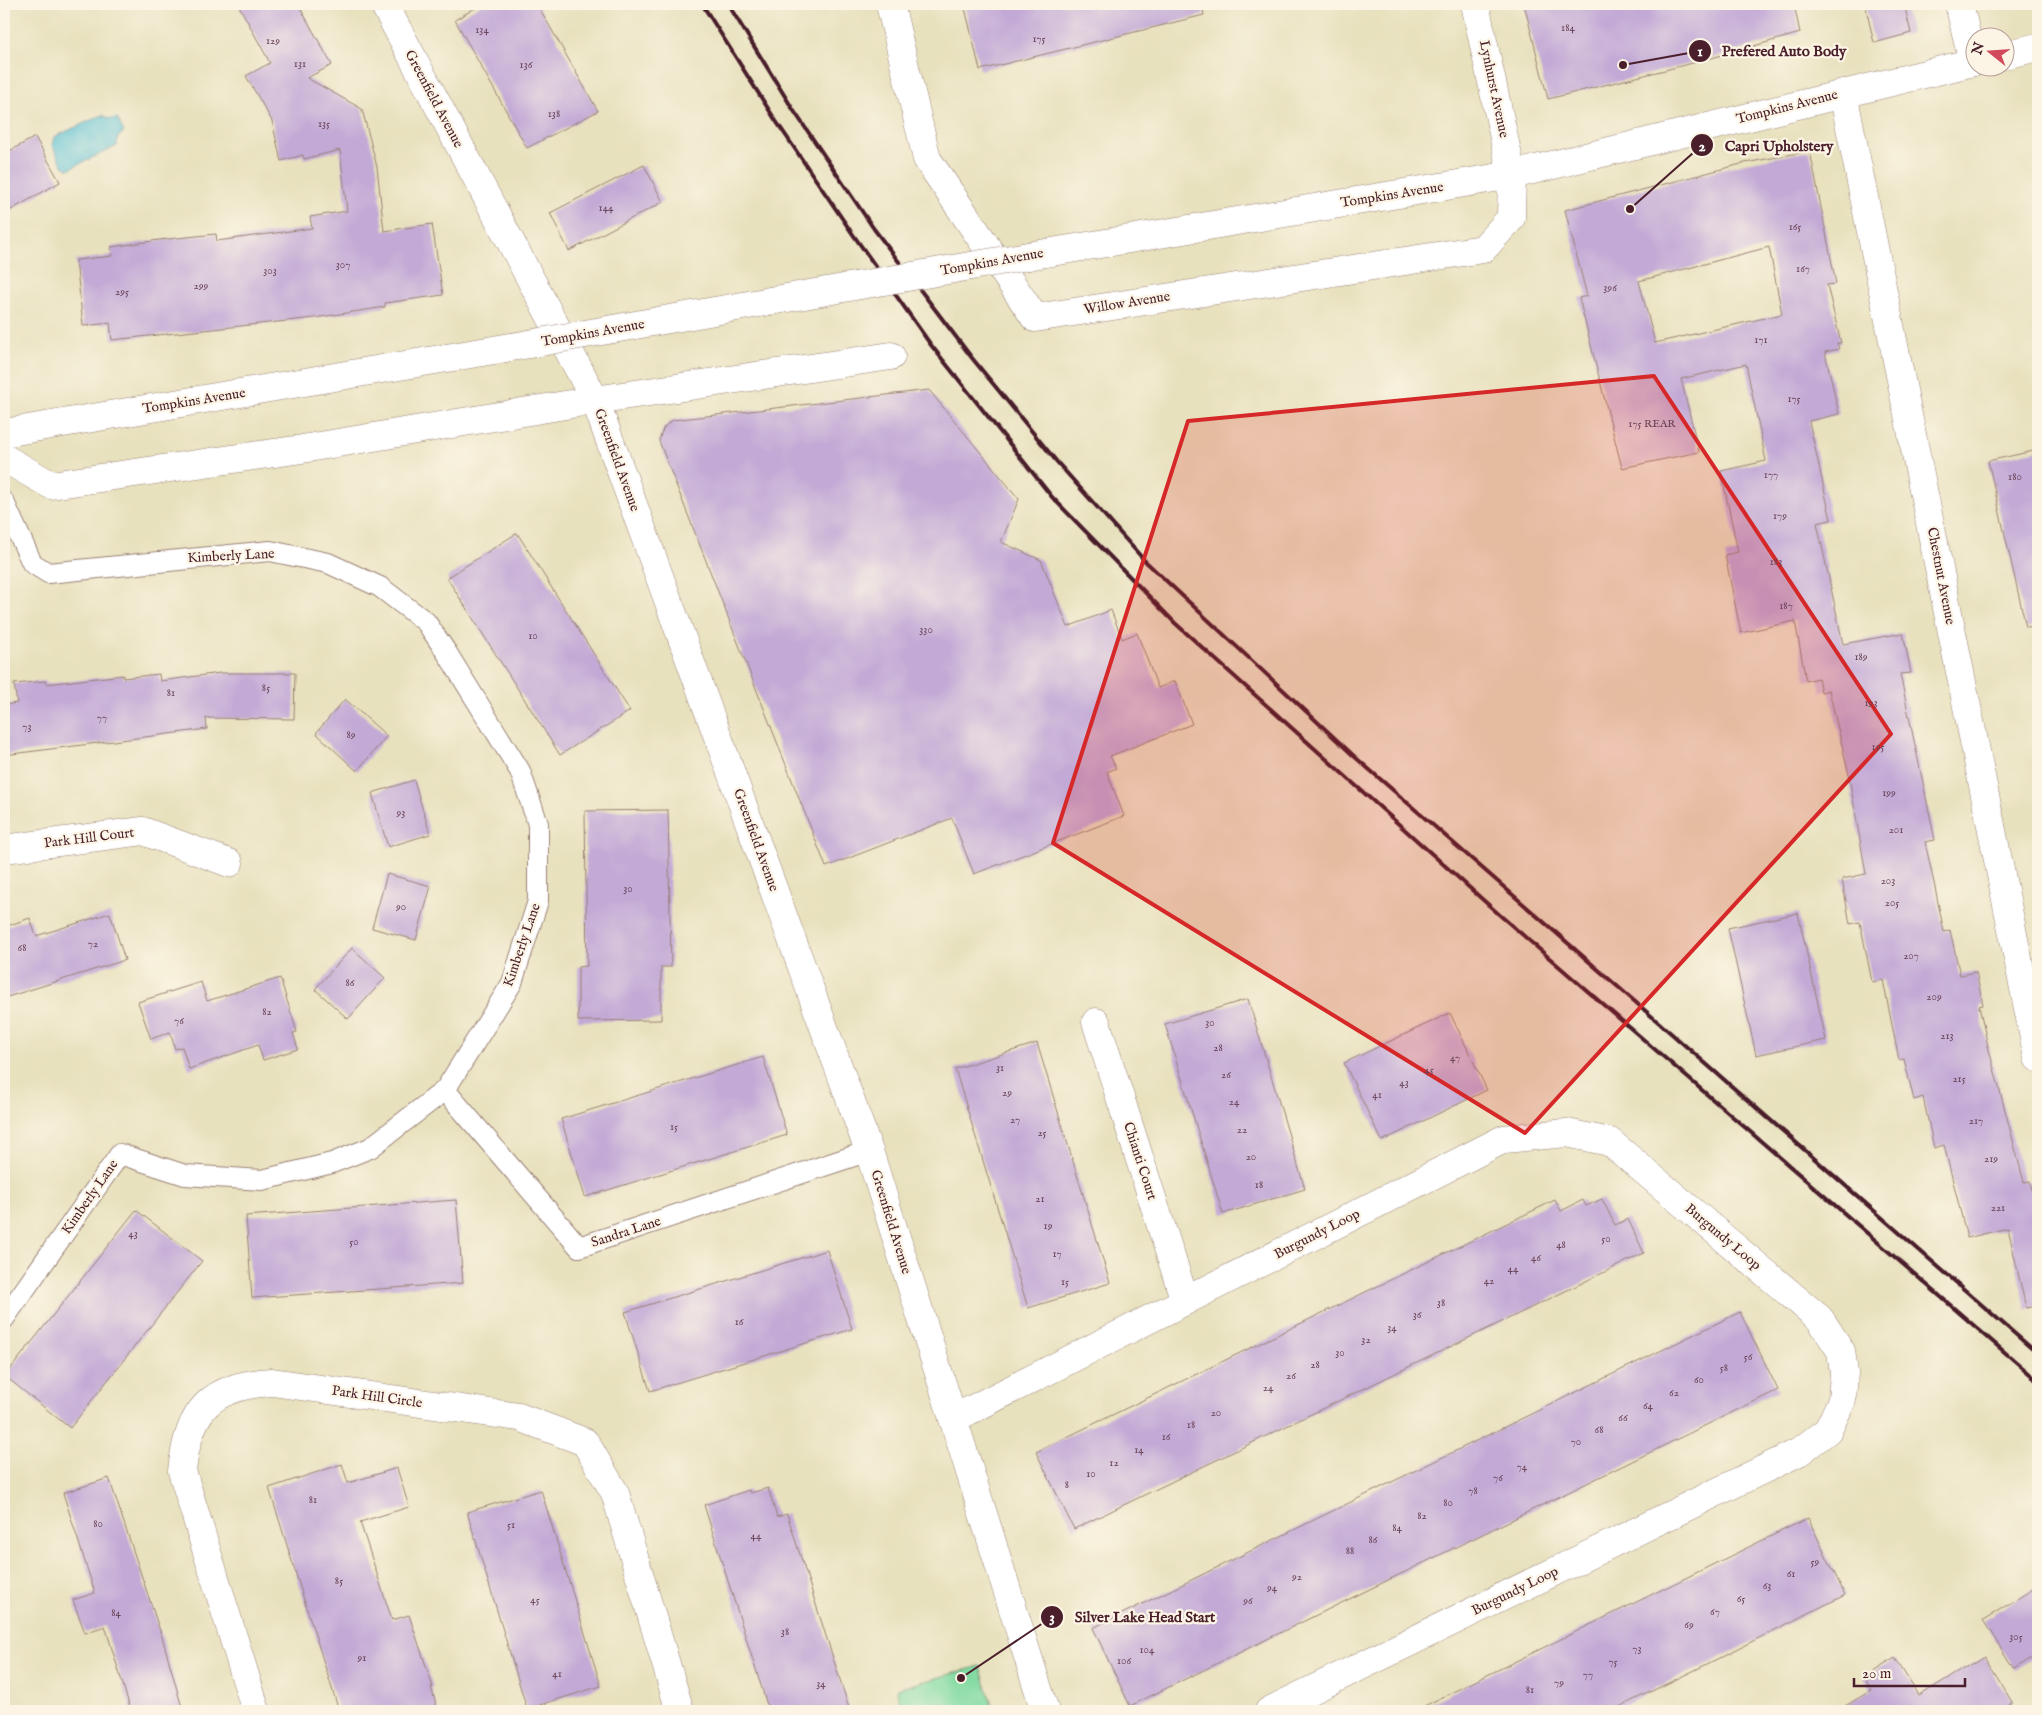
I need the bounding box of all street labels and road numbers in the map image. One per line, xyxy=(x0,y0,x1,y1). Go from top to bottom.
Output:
street label: Lynhurst Avenue xyxy=(1475,39,1513,140)
street label: Greenfield Avenue xyxy=(401,47,468,152)
street label: Tompkins Avenue xyxy=(1734,86,1840,128)
street label: Tompkins Avenue xyxy=(1339,178,1445,212)
street label: Tompkins Avenue xyxy=(939,244,1045,280)
street label: Willow Avenue xyxy=(1083,287,1172,319)
street label: Tompkins Avenue xyxy=(540,315,646,351)
street label: Tompkins Avenue xyxy=(141,384,247,418)
street label: Greenfield Avenue xyxy=(590,406,644,514)
street label: Chestnut Avenue xyxy=(1923,526,1959,627)
street label: Kimberly Lane xyxy=(187,545,276,567)
street label: Greenfield Avenue xyxy=(729,786,783,894)
street label: Park Hill Court xyxy=(43,824,135,852)
street label: Kimberly Lane xyxy=(499,900,545,989)
street label: Chianti Court xyxy=(1119,1120,1161,1202)
street label: Kimberly Lane xyxy=(58,1156,123,1238)
street label: Greenfield Avenue xyxy=(867,1168,916,1277)
street label: Burgundy Loop xyxy=(1681,1200,1765,1274)
street label: Burgundy Loop xyxy=(1271,1204,1363,1263)
street label: Sandra Lane xyxy=(589,1212,664,1252)
street label: Park Hill Circle xyxy=(331,1382,424,1412)
street label: Burgundy Loop xyxy=(1469,1562,1562,1620)

